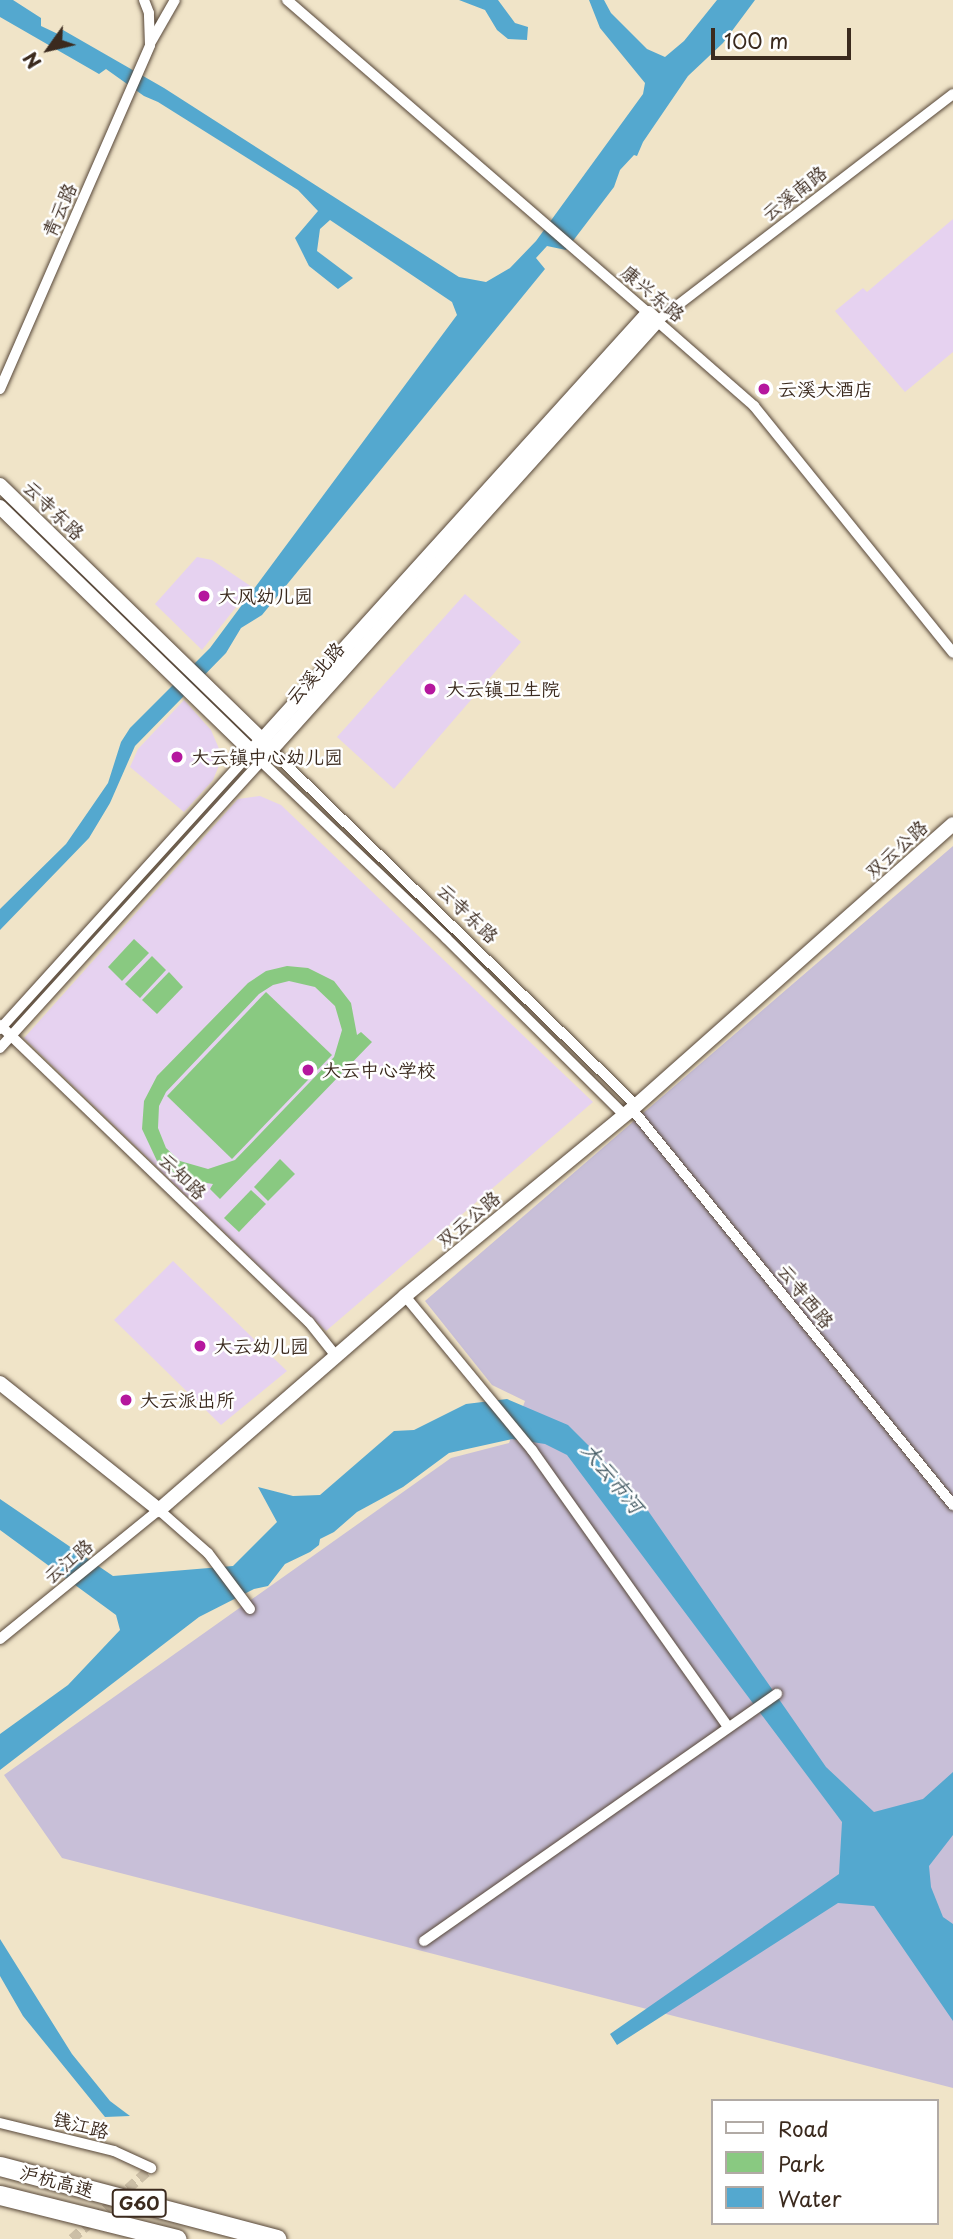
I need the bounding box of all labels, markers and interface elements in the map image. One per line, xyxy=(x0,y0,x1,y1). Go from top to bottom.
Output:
north arrow xyxy=(14,14,84,84)
scale bar xyxy=(715,14,855,58)
text: 100 m xyxy=(724,24,788,56)
text: N xyxy=(16,47,47,75)
street label: 云溪南路 xyxy=(757,161,831,225)
street label: 青云路 xyxy=(37,179,81,241)
street label: 康兴东路 xyxy=(617,260,689,326)
place label: 云溪大酒店 xyxy=(778,378,873,400)
marker: 云溪大酒店 xyxy=(756,381,772,397)
street label: 云寺东路 xyxy=(19,475,89,545)
place label: 大风幼儿园 xyxy=(218,585,313,607)
marker: 大风幼儿园 xyxy=(196,588,212,604)
street label: 云溪北路 xyxy=(281,637,349,709)
place label: 大云镇卫生院 xyxy=(446,678,560,700)
marker: 大云镇卫生院 xyxy=(420,679,440,699)
place label: 大云镇中心幼儿园 xyxy=(191,746,343,768)
marker: 大云镇中心幼儿园 xyxy=(169,749,185,765)
street label: 双云公路 xyxy=(860,815,932,883)
street label: 云寺东路 xyxy=(433,878,503,948)
place label: 大云中心学校 xyxy=(322,1059,436,1081)
marker: 大云中心学校 xyxy=(300,1062,316,1078)
street label: 云知路 xyxy=(155,1148,211,1204)
street label: 双云公路 xyxy=(432,1186,504,1252)
street label: 云寺西路 xyxy=(773,1259,839,1333)
place label: 大云幼儿园 xyxy=(214,1335,309,1357)
marker: 大云幼儿园 xyxy=(192,1338,208,1354)
place label: 大云派出所 xyxy=(140,1389,235,1411)
marker: 大云派出所 xyxy=(118,1392,134,1408)
water label: 大云市河 xyxy=(578,1436,650,1518)
street label: 云江路 xyxy=(39,1534,97,1588)
legend xyxy=(712,2099,939,2225)
street label: 钱江路 xyxy=(51,2107,111,2143)
text: Road xyxy=(778,2112,829,2144)
text: Park xyxy=(778,2147,825,2179)
street label: 沪杭高速 xyxy=(17,2160,97,2202)
text: Water xyxy=(778,2182,841,2214)
road number: G60 xyxy=(111,2188,167,2218)

